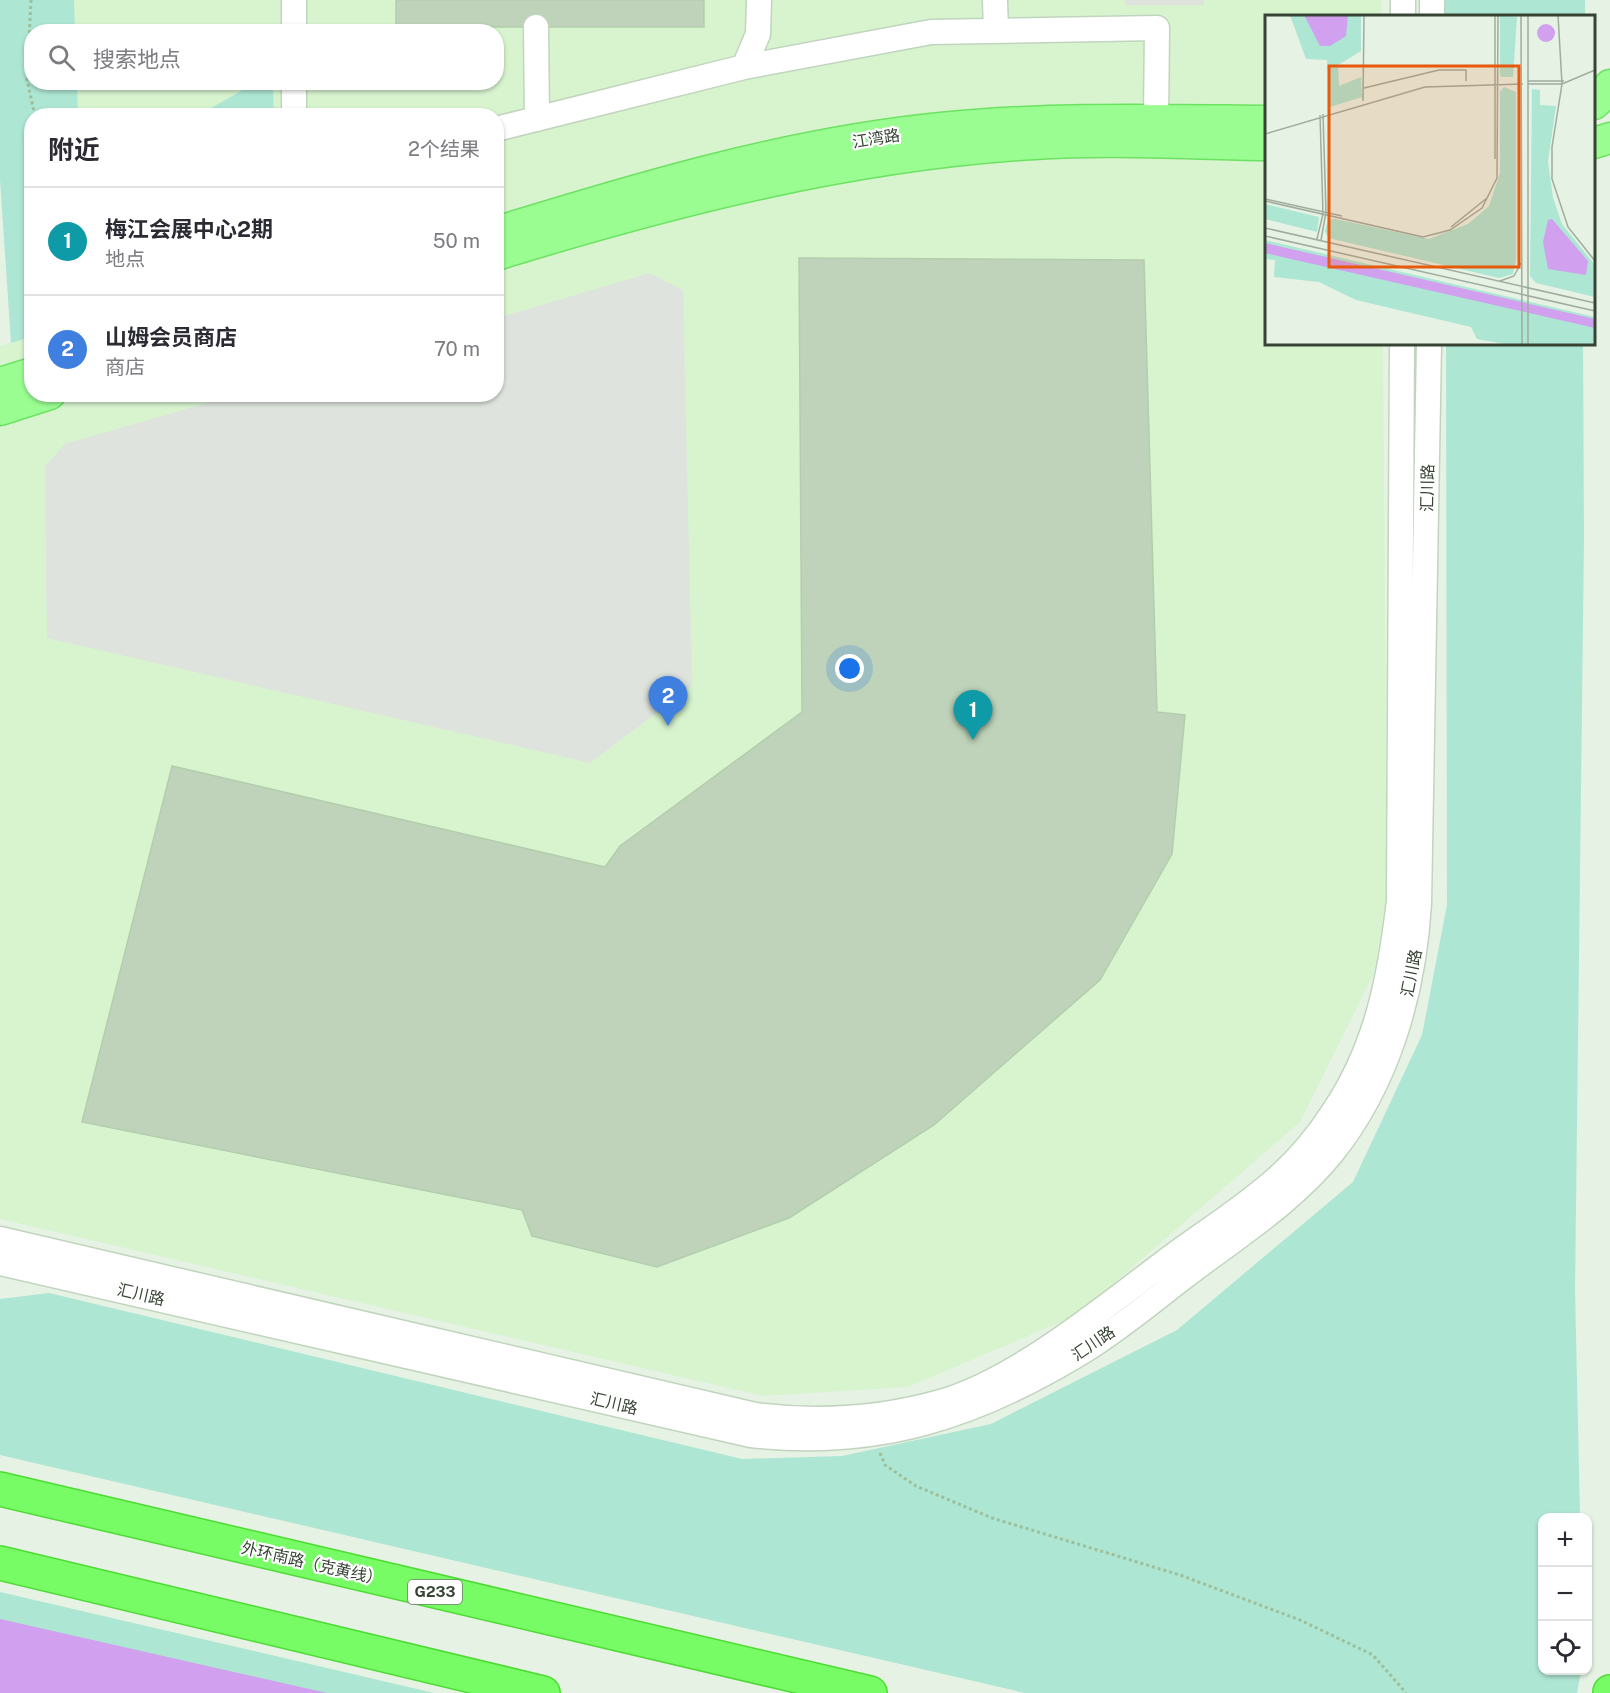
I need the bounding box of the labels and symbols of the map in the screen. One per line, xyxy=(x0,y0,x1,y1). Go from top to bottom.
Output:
inset map xyxy=(1265,15,1595,345)
street label: 江湾路 xyxy=(851,125,901,152)
street label: 汇川路 xyxy=(1418,464,1437,512)
your location xyxy=(835,654,864,683)
pin: 2 xyxy=(648,676,688,726)
pin: 1 xyxy=(954,690,992,740)
street label: 汇川路 xyxy=(1398,948,1425,998)
street label: 汇川路 xyxy=(115,1280,166,1309)
street label: 汇川路 xyxy=(1068,1322,1118,1365)
street label: 汇川路 xyxy=(588,1389,639,1418)
street label: 外环南路（克黄线） xyxy=(240,1538,384,1589)
road number: G233 xyxy=(408,1580,462,1604)

